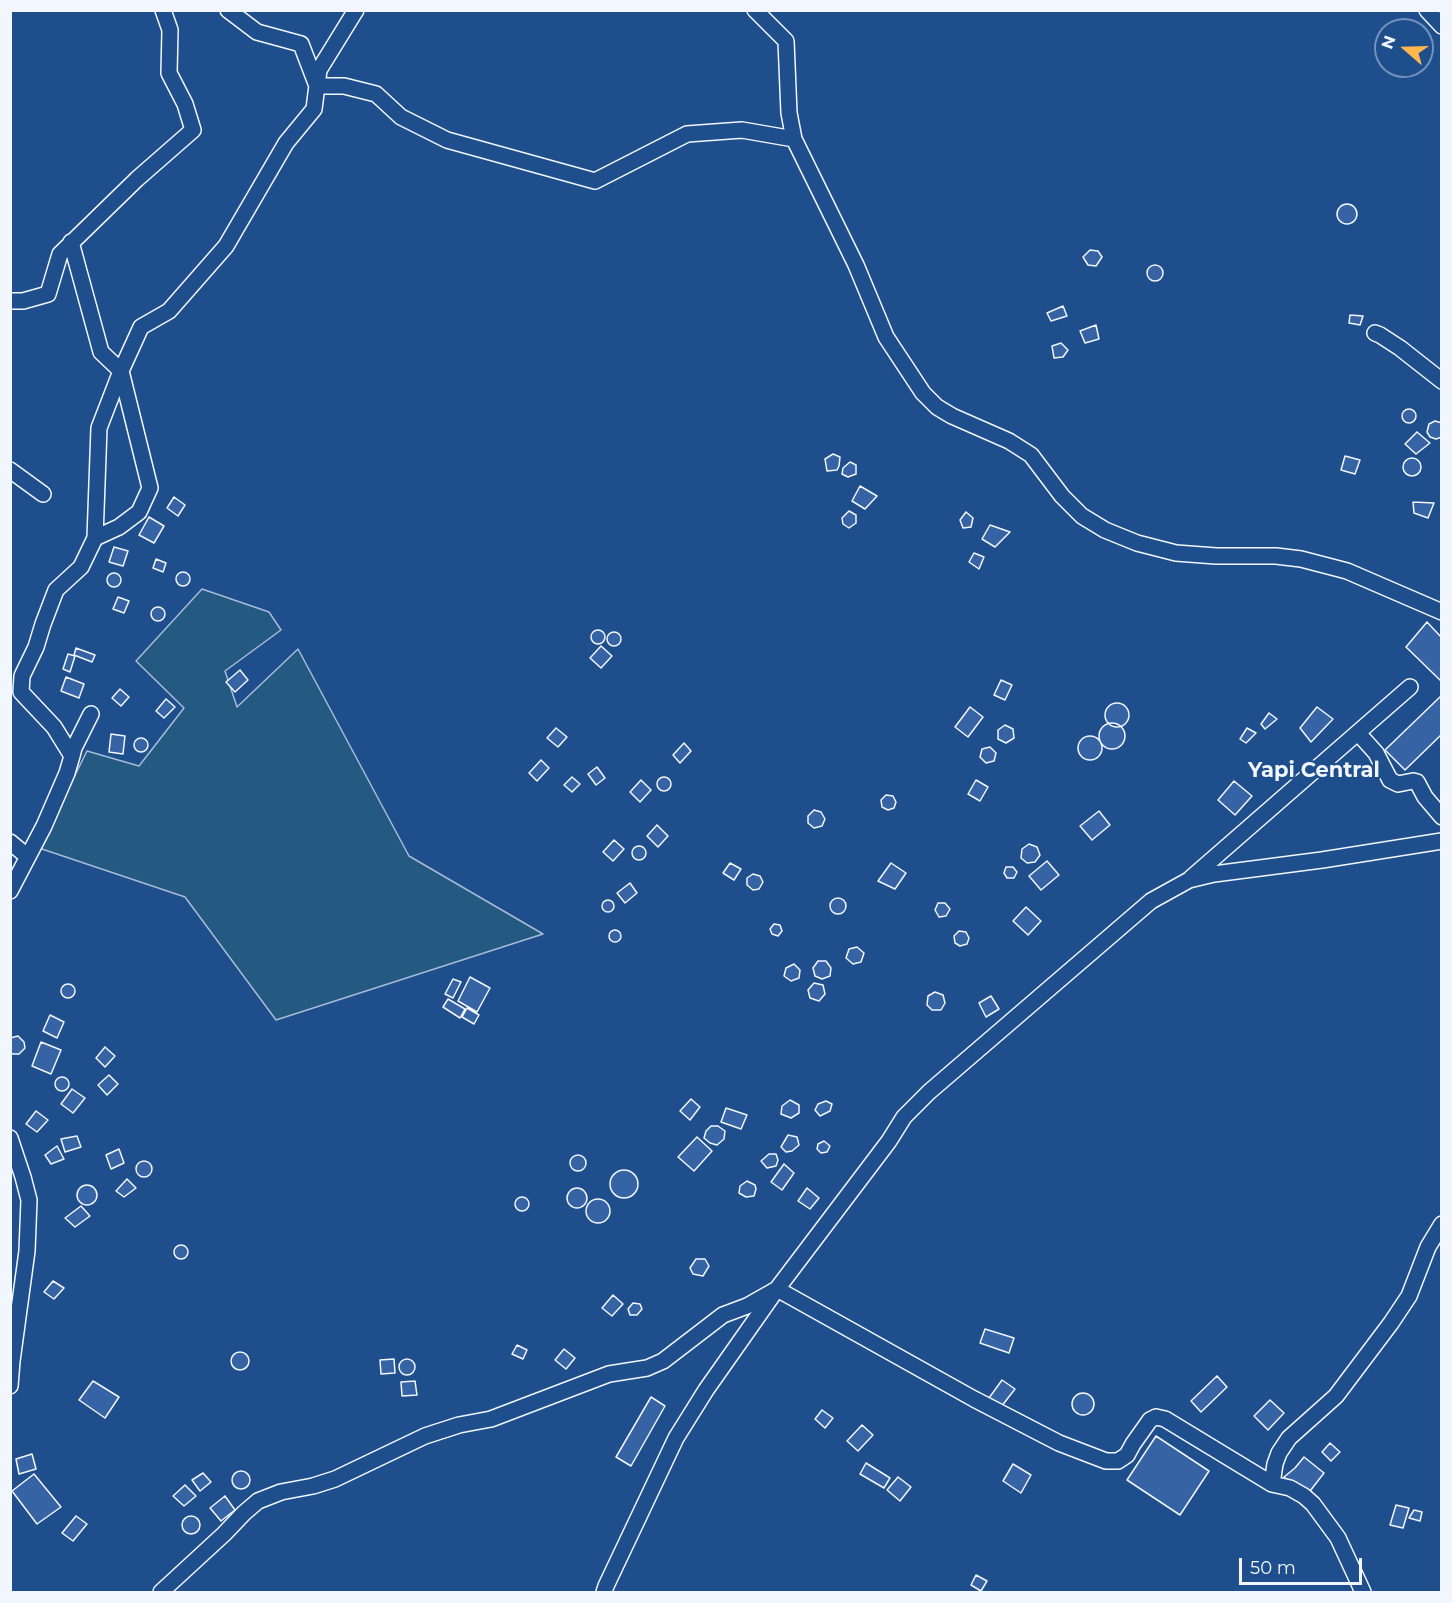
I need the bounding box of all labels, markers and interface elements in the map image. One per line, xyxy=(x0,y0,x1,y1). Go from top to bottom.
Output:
north arrow xyxy=(1374,18,1434,78)
text: N xyxy=(1377,33,1400,52)
district label: Yapi Central xyxy=(1248,758,1380,784)
scale bar xyxy=(1242,1546,1365,1584)
text: 50 m xyxy=(1250,1557,1296,1579)

